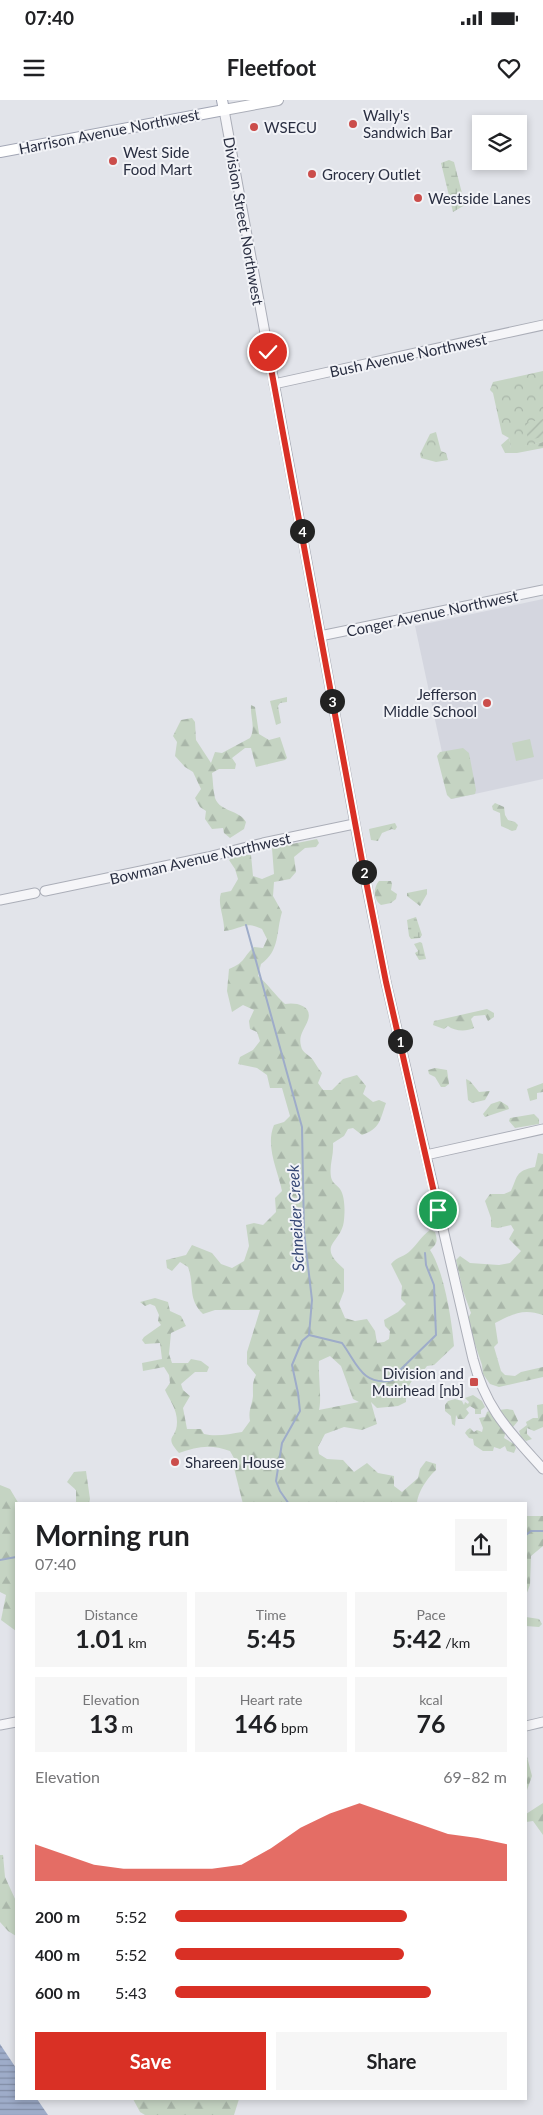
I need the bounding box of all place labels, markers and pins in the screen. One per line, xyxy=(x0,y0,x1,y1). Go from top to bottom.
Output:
place label: Wally's Sandwich Bar xyxy=(363,106,453,141)
place label: WSECU xyxy=(264,118,317,136)
marker: Wally's Sandwich Bar xyxy=(347,118,359,130)
marker: WSECU xyxy=(248,121,260,133)
place label: West Side Food Mart xyxy=(123,143,193,178)
marker: West Side Food Mart xyxy=(107,155,119,167)
place label: Grocery Outlet xyxy=(322,165,421,183)
marker: Grocery Outlet xyxy=(306,168,318,180)
place label: Westside Lanes xyxy=(428,189,531,207)
marker: Westside Lanes xyxy=(412,192,424,204)
pin xyxy=(247,331,289,373)
pin: 4 xyxy=(290,518,314,544)
place label: Jefferson Middle School xyxy=(383,685,477,720)
pin: 3 xyxy=(320,688,344,714)
marker: Jefferson Middle School xyxy=(481,697,493,709)
pin: 2 xyxy=(352,860,376,884)
pin: 1 xyxy=(388,1028,412,1054)
pin xyxy=(417,1189,459,1231)
place label: Division and Muirhead [nb] xyxy=(372,1364,464,1399)
marker: Division and Muirhead [nb] xyxy=(468,1376,480,1388)
place label: Shareen House xyxy=(185,1453,285,1471)
marker: Shareen House xyxy=(169,1456,181,1468)

